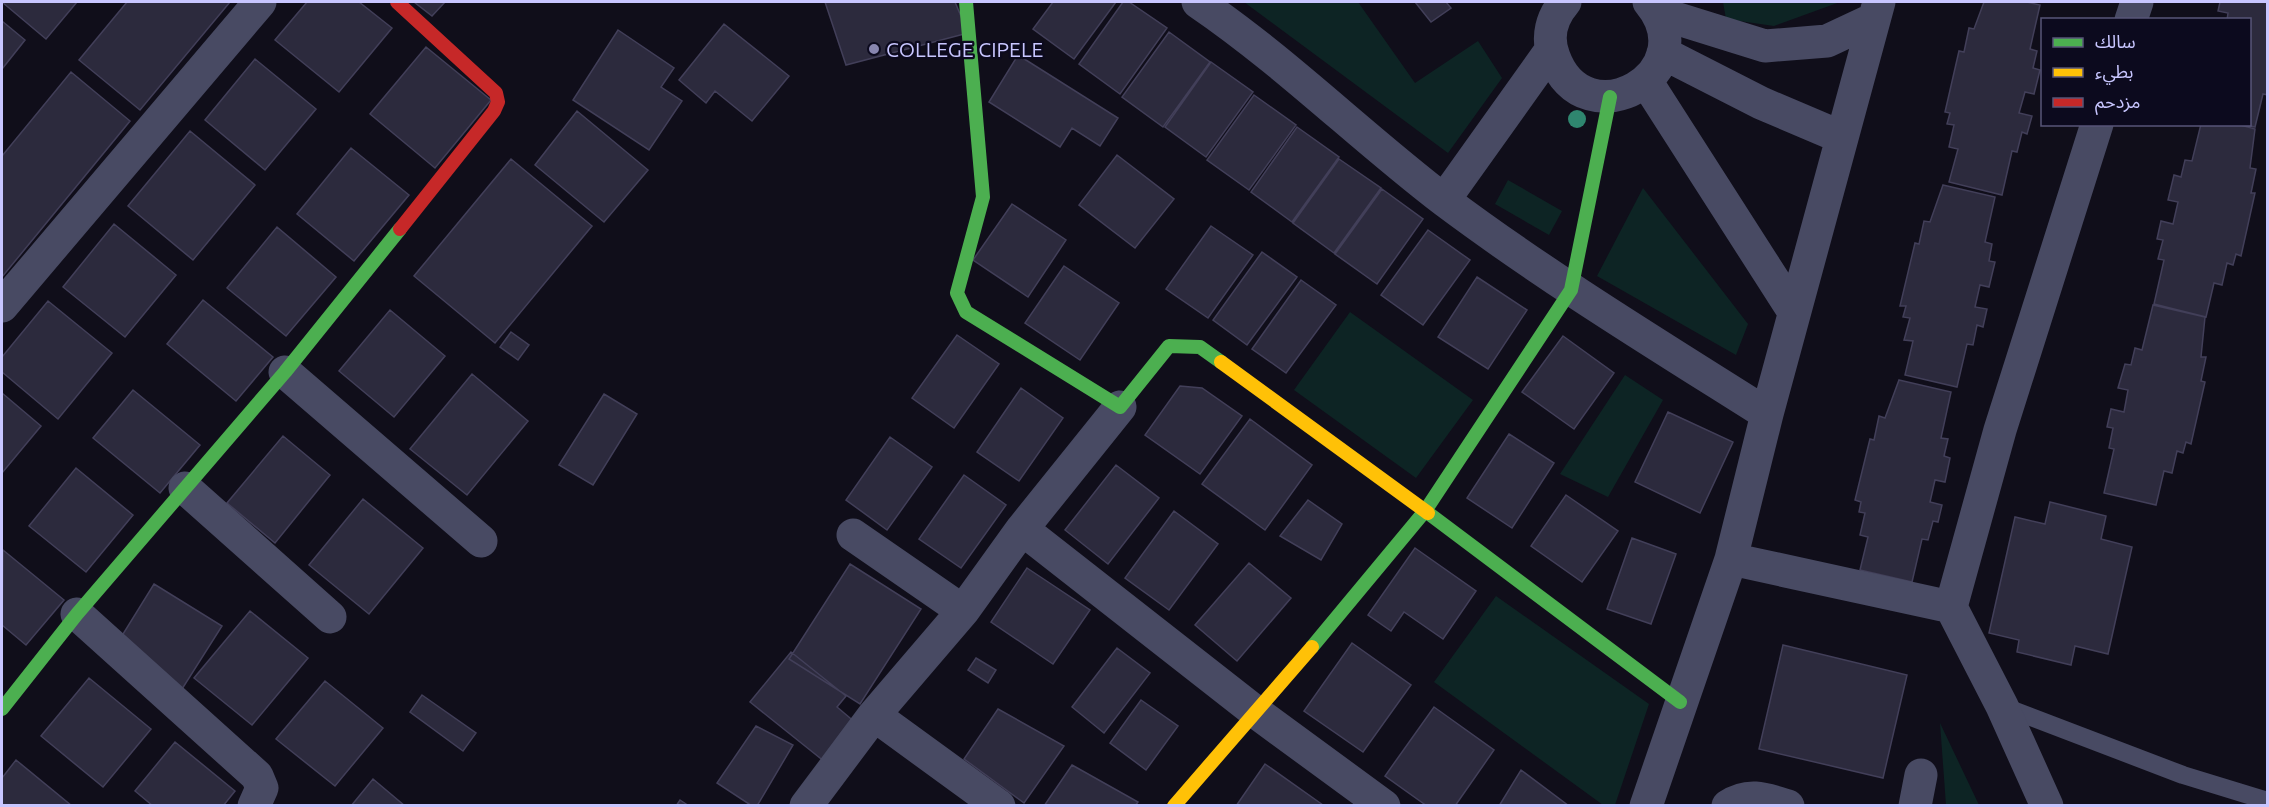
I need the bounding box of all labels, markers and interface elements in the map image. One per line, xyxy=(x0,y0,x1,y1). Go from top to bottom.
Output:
legend xyxy=(2041,18,2251,126)
text: سالك xyxy=(2095,31,2136,51)
place label: COLLEGE CIPELE xyxy=(886,37,1043,61)
marker: COLLEGE CIPELE xyxy=(867,42,881,56)
text: بطيء xyxy=(2095,61,2133,85)
text: مزدحم xyxy=(2095,91,2140,115)

